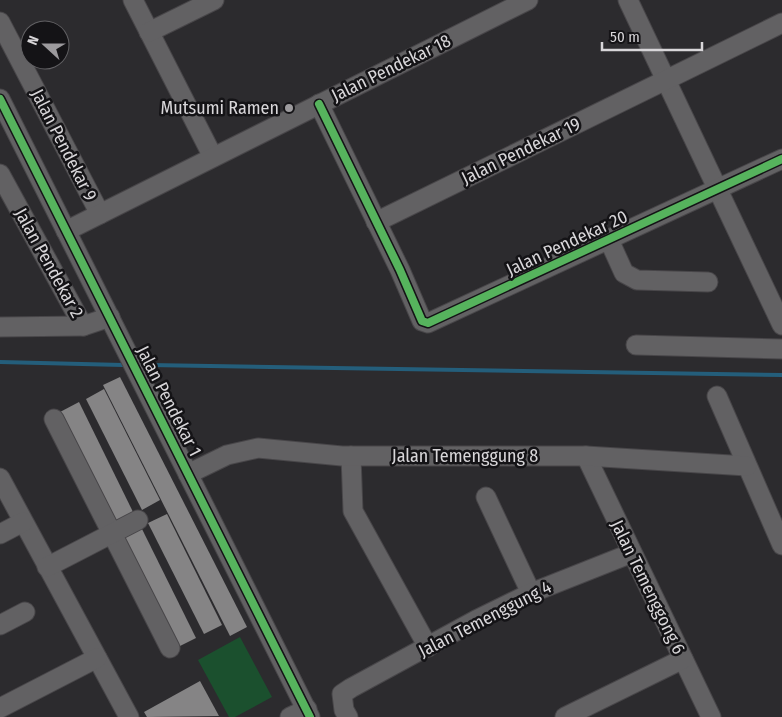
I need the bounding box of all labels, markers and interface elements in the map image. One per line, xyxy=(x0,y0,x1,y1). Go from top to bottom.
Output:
north arrow xyxy=(20,20,70,70)
scale bar xyxy=(602,20,702,52)
text: 50 m xyxy=(610,28,640,46)
street label: Jalan Pendekar 18 xyxy=(328,30,454,106)
text: N xyxy=(24,34,43,47)
street label: Jalan Pendekar 9 xyxy=(26,85,102,205)
place label: Mutsumi Ramen xyxy=(161,97,279,119)
marker: Mutsumi Ramen xyxy=(283,102,295,114)
street label: Jalan Pendekar 19 xyxy=(458,113,584,189)
street label: Jalan Pendekar 2 xyxy=(10,204,88,322)
street label: Jalan Pendekar 20 xyxy=(503,205,631,281)
street label: Jalan Pendekar 1 xyxy=(132,342,206,460)
street label: Jalan Temenggung 8 xyxy=(392,445,538,467)
street label: Jalan Temenggong 6 xyxy=(606,516,690,658)
street label: Jalan Temenggung 4 xyxy=(415,576,555,662)

